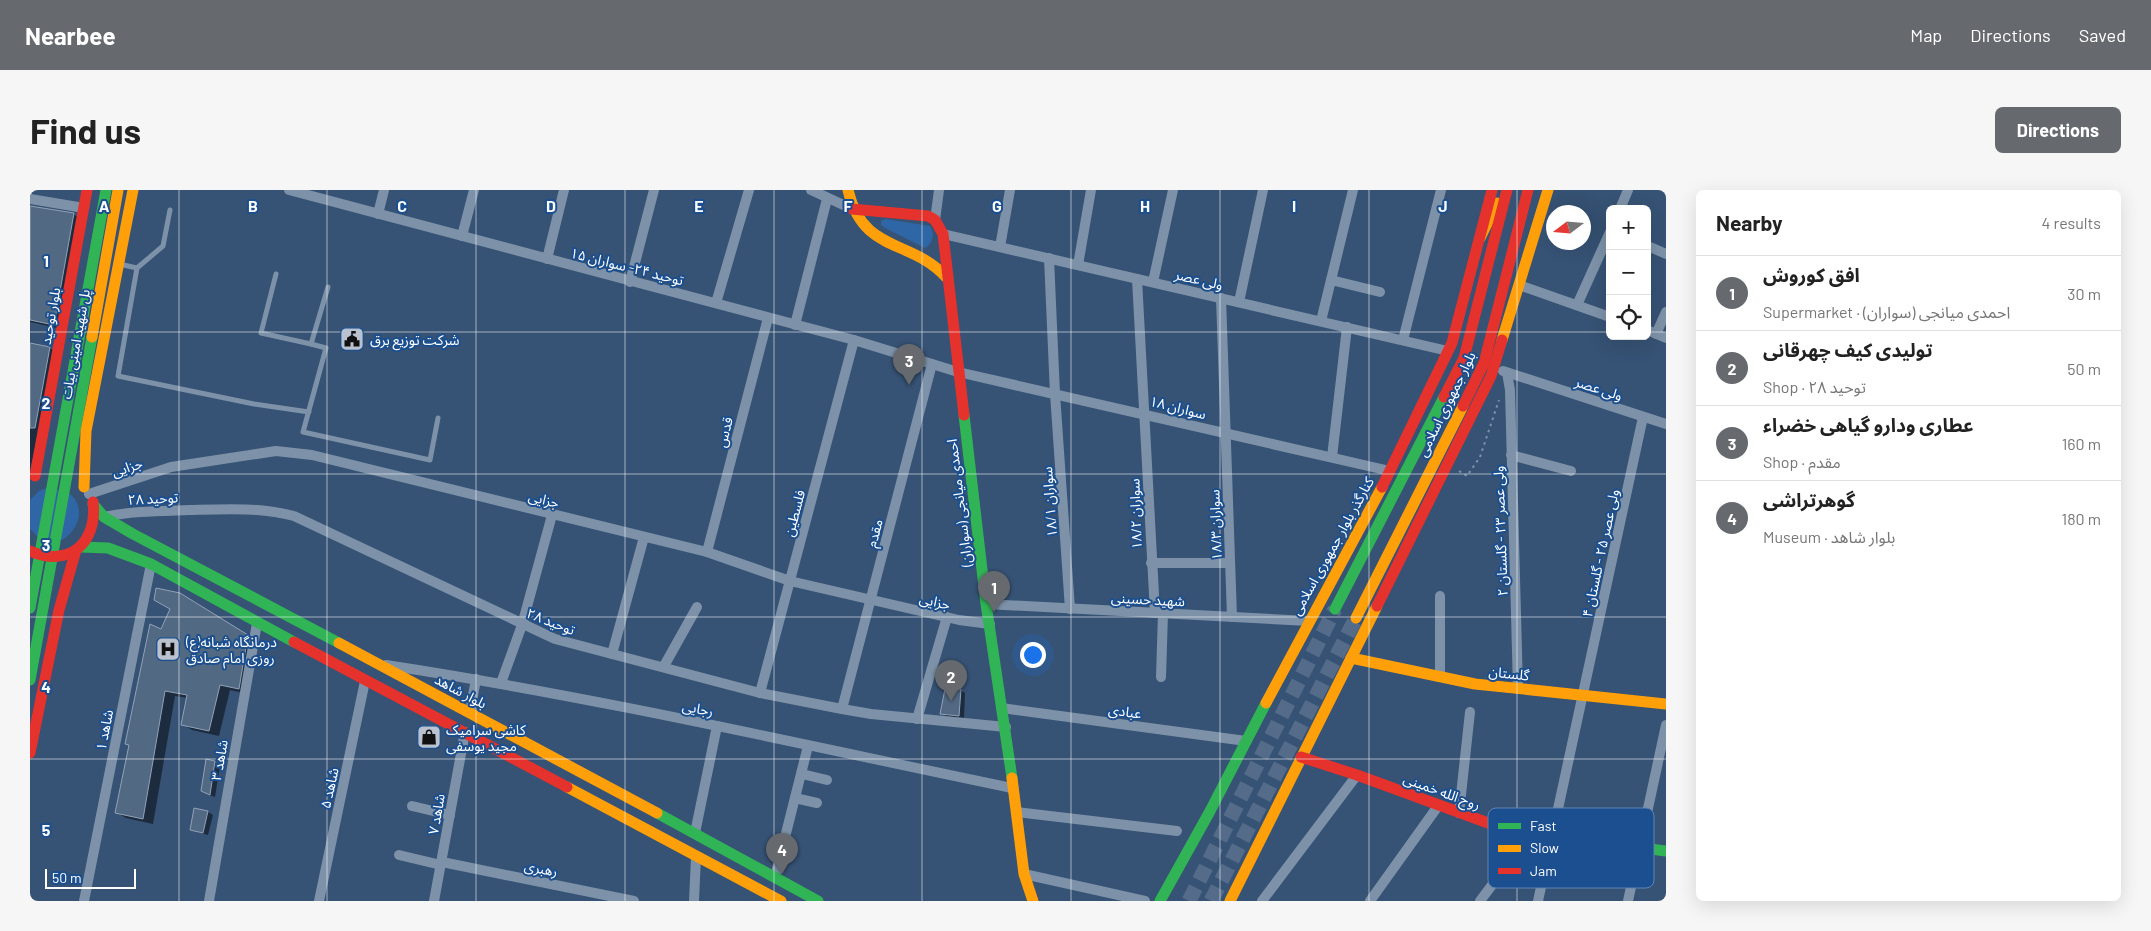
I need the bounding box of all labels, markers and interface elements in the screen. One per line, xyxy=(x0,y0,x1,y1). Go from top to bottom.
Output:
text: Nearbee xyxy=(25,21,116,50)
text: Map xyxy=(1910,24,1942,46)
text: Directions xyxy=(1970,24,2051,46)
text: Saved xyxy=(2079,24,2126,46)
button: Directions xyxy=(1995,107,2121,153)
text: Find us xyxy=(30,109,141,151)
text: A xyxy=(99,196,110,215)
text: B xyxy=(248,196,258,215)
text: C xyxy=(397,196,407,215)
text: D xyxy=(546,196,556,215)
text: E xyxy=(694,196,704,215)
text: F xyxy=(844,196,853,215)
text: G xyxy=(992,196,1002,215)
text: H xyxy=(1140,196,1150,215)
text: I xyxy=(1292,196,1296,215)
text: J xyxy=(1438,196,1448,215)
north arrow xyxy=(1546,205,1591,250)
map controls xyxy=(1606,205,1651,340)
button: + xyxy=(1606,205,1651,250)
text: Nearby xyxy=(1716,210,1782,235)
text: 4 results xyxy=(2041,213,2101,232)
street label: توحید ۲۴- سواران ۱۵ xyxy=(568,244,685,289)
button: − xyxy=(1606,250,1651,295)
text: 1 xyxy=(43,251,49,270)
text: افق کوروش xyxy=(1763,263,1860,286)
street label: ولی عصر xyxy=(1172,265,1225,294)
text: 1 xyxy=(1729,284,1735,303)
text: 30 m xyxy=(2067,284,2101,303)
street label: بلوار توحید xyxy=(37,286,64,346)
street label: پل شهید امینی بیات xyxy=(57,288,95,401)
button: locate xyxy=(1606,295,1651,340)
text: Supermarket · احمدی میانجی (سواران) xyxy=(1763,302,2010,321)
public building icon: شرکت توزیع برق xyxy=(339,326,365,352)
place label: شرکت توزیع برق xyxy=(370,331,460,351)
text: تولیدی کیف چهرقانی xyxy=(1763,338,1932,361)
pin: 3 xyxy=(893,344,925,385)
street label: بلوار جمهوری اسلامی xyxy=(1413,348,1480,460)
text: 2 xyxy=(1728,359,1736,378)
text: 50 m xyxy=(2067,359,2101,378)
street label: ولی عصر xyxy=(1572,372,1625,405)
text: Shop · توحید ۲۸ xyxy=(1763,377,1866,396)
street label: سواران ۱۸ xyxy=(1148,392,1208,423)
text: 2 xyxy=(42,393,51,412)
text: عطاری ودارو گیاهی خضراء xyxy=(1763,413,1974,436)
street label: قدس xyxy=(712,415,737,449)
text: 3 xyxy=(1728,434,1736,453)
text: 160 m xyxy=(2062,434,2101,453)
street label: احمدی میانجی (سواران) xyxy=(943,438,976,569)
text: Shop · مقدم xyxy=(1763,452,1841,471)
street label: جزایی xyxy=(110,454,145,481)
street label: سواران ۱۸/۱ xyxy=(1038,466,1061,538)
street label: ولی عصر ۲۳ - گلستان ۲ xyxy=(1489,466,1512,596)
street label: کنارگذر بلوار جمهوری اسلامی xyxy=(1287,474,1378,618)
street label: سواران ۱۸/۲ xyxy=(1125,478,1146,550)
street label: جزایی xyxy=(527,487,561,512)
street label: ولی عصر ۲۵ - گلستان ۴ xyxy=(1578,487,1623,619)
street label: توحید ۲۸ xyxy=(127,488,179,509)
street label: فلسطین xyxy=(780,488,809,539)
text: گوهرتراشی xyxy=(1763,488,1855,511)
street label: سواران ۱۸/۳ xyxy=(1205,489,1226,561)
text: 4 xyxy=(1727,509,1737,528)
text: 180 m xyxy=(2062,509,2101,528)
street label: مقدم xyxy=(862,517,889,550)
text: Museum · بلوار شاهد xyxy=(1763,527,1895,546)
text: 3 xyxy=(42,535,50,554)
pin: 1 xyxy=(978,571,1010,612)
street label: جزایی xyxy=(918,589,952,614)
street label: شهید حسینی xyxy=(1111,589,1185,610)
street label: توحید ۲۸ xyxy=(524,604,578,639)
place label: (ع)درمانگاه شبانه روزی امام صادق xyxy=(185,633,277,669)
hospital icon: (ع)درمانگاه شبانه روزی امام صادق xyxy=(155,636,181,662)
your location xyxy=(1020,642,1046,668)
pin: 2 xyxy=(935,660,967,701)
street label: گلستان xyxy=(1488,662,1530,685)
street label: بلوار شاهد xyxy=(432,670,490,713)
text: 4 xyxy=(41,677,51,696)
street label: رجایی xyxy=(681,697,715,720)
street label: عبادی xyxy=(1107,700,1143,723)
street label: شاهد ۱ xyxy=(92,708,116,752)
place label: کاشی سرامیک مجید یوسفی xyxy=(446,721,526,755)
shop icon: کاشی سرامیک مجید یوسفی xyxy=(416,724,442,750)
street label: شاهد ۳ xyxy=(207,738,231,782)
street label: شاهد ۵ xyxy=(316,766,342,810)
street label: روح الله خمینی xyxy=(1400,769,1483,816)
street label: شاهد ۷ xyxy=(424,792,448,836)
legend xyxy=(1488,808,1654,888)
text: Fast xyxy=(1530,817,1556,834)
text: 5 xyxy=(42,820,51,839)
pin: 4 xyxy=(766,833,798,874)
text: Slow xyxy=(1530,839,1559,856)
street label: رهبری xyxy=(523,856,559,881)
text: Jam xyxy=(1530,862,1557,879)
scale bar xyxy=(45,866,136,889)
text: 50 m xyxy=(52,869,81,886)

